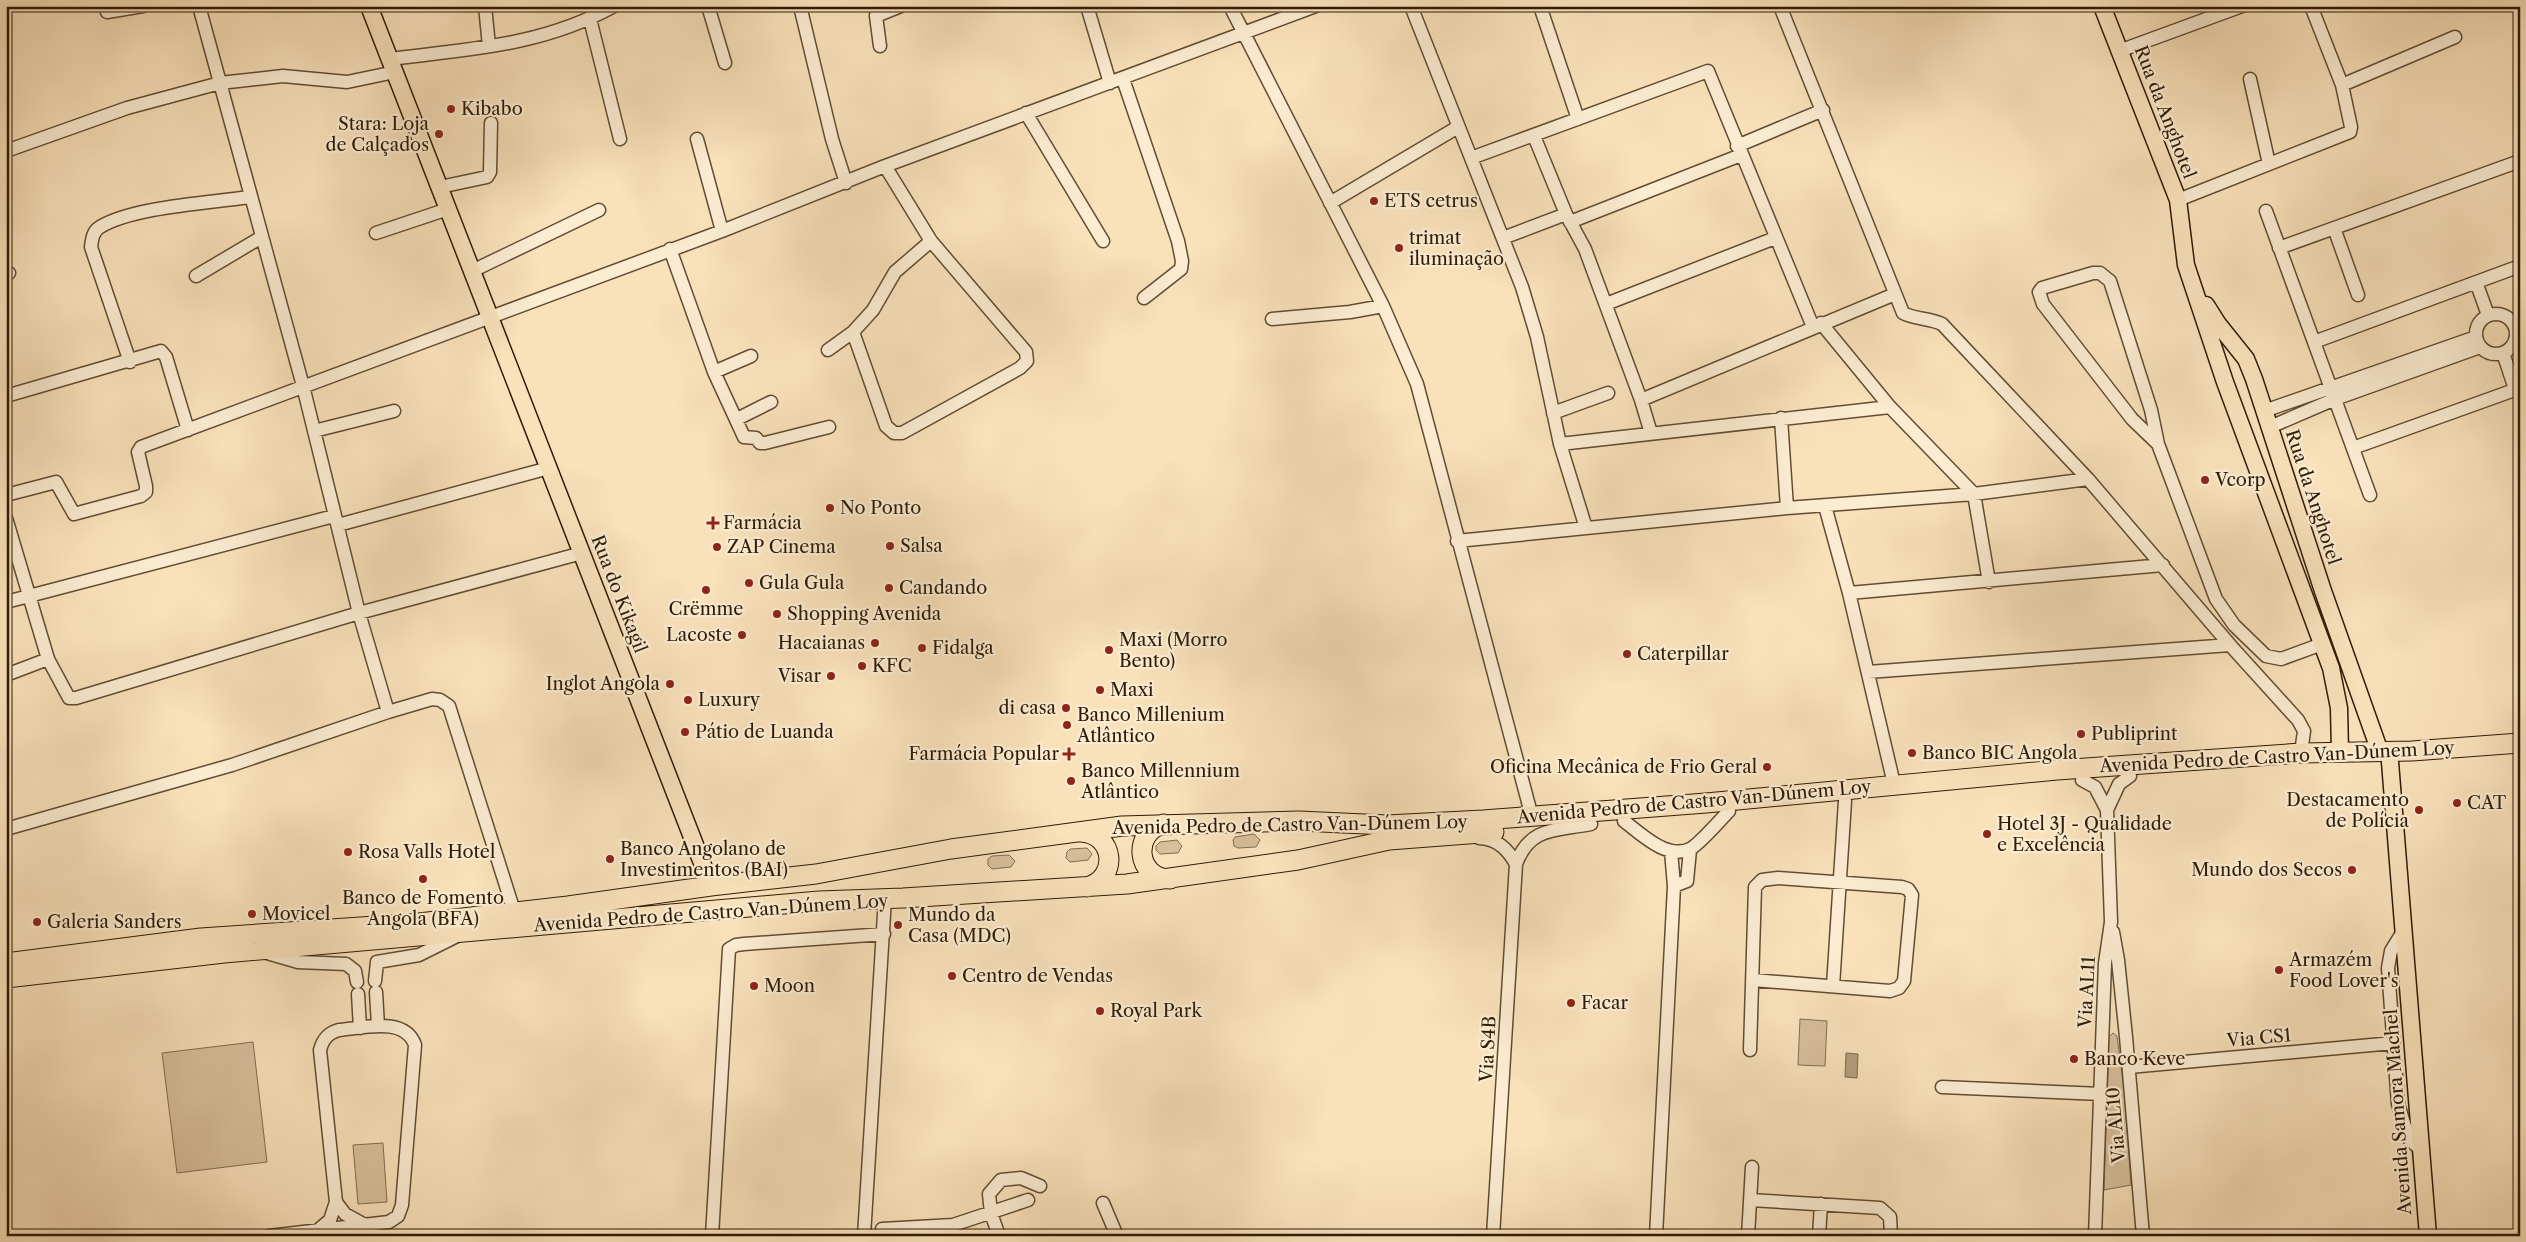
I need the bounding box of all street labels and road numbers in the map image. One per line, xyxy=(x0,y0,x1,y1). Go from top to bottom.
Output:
street label: Rua da Anghotel xyxy=(2129,42,2201,182)
street label: Rua da Anghotel xyxy=(2281,427,2345,567)
street label: Rua do Kikagil xyxy=(586,532,652,656)
street label: Avenida Pedro de Castro Van-Dúnem Loy xyxy=(2098,737,2456,777)
street label: Avenida Pedro de Castro Van-Dúnem Loy xyxy=(1515,775,1873,829)
street label: Avenida Pedro de Castro Van-Dúnem Loy xyxy=(1111,811,1469,839)
street label: Avenida Pedro de Castro Van-Dúnem Loy xyxy=(532,890,890,936)
street label: Via AL11 xyxy=(2074,955,2100,1030)
street label: Avenida Samora Machel xyxy=(2380,1008,2416,1217)
street label: Via S4B xyxy=(1475,1015,1501,1084)
street label: Via CS1 xyxy=(2225,1024,2293,1052)
street label: Via AL10 xyxy=(2102,1086,2130,1165)

